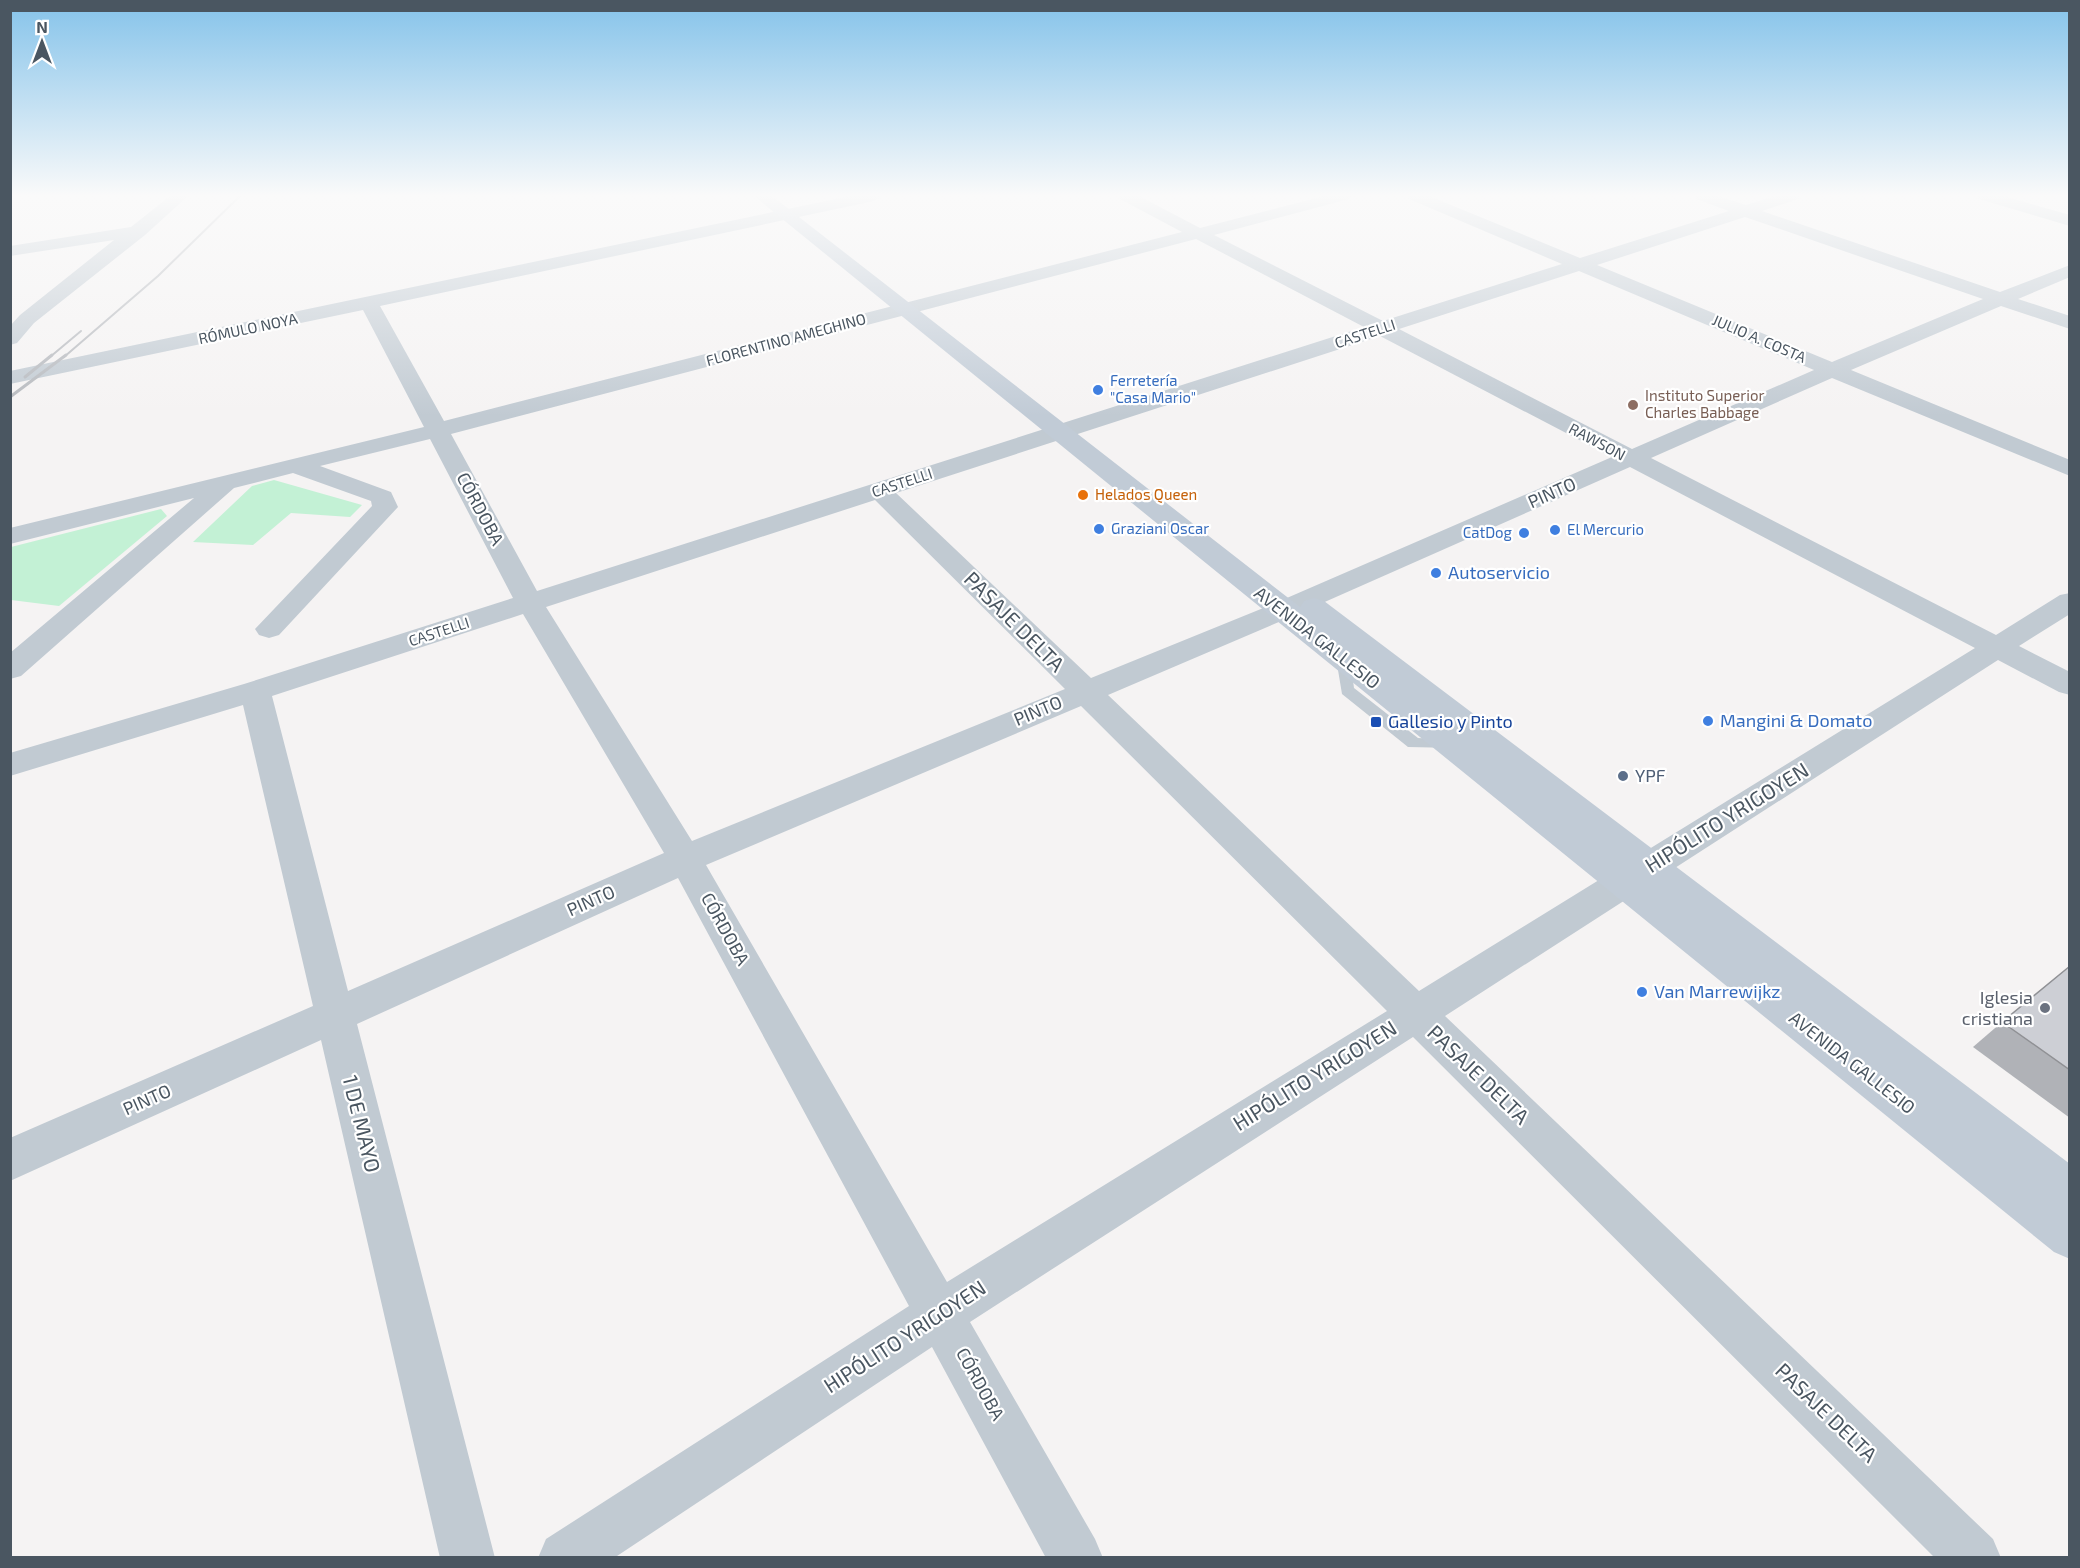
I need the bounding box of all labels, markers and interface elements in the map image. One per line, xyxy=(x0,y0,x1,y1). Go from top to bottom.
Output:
north arrow xyxy=(12,12,72,72)
text: N xyxy=(36,17,48,36)
street label: RÓMULO NOYA xyxy=(197,309,300,347)
street label: FLORENTINO AMEGHINO xyxy=(704,309,868,369)
street label: JULIO A. COSTA xyxy=(1710,310,1809,366)
street label: CASTELLI xyxy=(1332,315,1397,351)
place label: Ferretería "Casa Mario" xyxy=(1110,371,1196,406)
marker: Ferretería "Casa Mario" xyxy=(1091,383,1105,397)
place label: Instituto Superior Charles Babbage xyxy=(1645,386,1765,421)
marker: Instituto Superior Charles Babbage xyxy=(1626,398,1640,412)
street label: RAWSON xyxy=(1566,419,1629,464)
street label: CASTELLI xyxy=(869,464,934,500)
street label: CÓRDOBA xyxy=(452,468,510,550)
street label: PINTO xyxy=(1524,472,1579,512)
place label: Helados Queen xyxy=(1095,485,1197,504)
marker: Helados Queen xyxy=(1076,488,1090,502)
place label: Graziani Oscar xyxy=(1111,519,1209,537)
place label: El Mercurio xyxy=(1567,520,1644,538)
marker: Graziani Oscar xyxy=(1092,522,1106,536)
place label: CatDog xyxy=(1463,523,1513,541)
marker: El Mercurio xyxy=(1548,523,1562,537)
marker: CatDog xyxy=(1517,526,1531,540)
place label: Autoservicio xyxy=(1448,561,1550,583)
street label: PASAJE DELTA xyxy=(960,566,1070,676)
marker: Autoservicio xyxy=(1429,566,1443,580)
street label: AVENIDA GALLESIO xyxy=(1250,581,1385,693)
street label: CASTELLI xyxy=(406,613,471,649)
street label: PINTO xyxy=(1010,690,1065,730)
place label: Mangini & Domato xyxy=(1720,709,1872,731)
place label: Gallesio y Pinto xyxy=(1388,710,1513,732)
marker: Mangini & Domato xyxy=(1701,714,1715,728)
marker: Gallesio y Pinto xyxy=(1369,715,1383,729)
street label: HIPÓLITO YRIGOYEN xyxy=(1640,756,1813,877)
place label: YPF xyxy=(1635,764,1666,786)
marker: YPF xyxy=(1616,769,1630,783)
street label: PINTO xyxy=(563,880,618,920)
street label: CÓRDOBA xyxy=(697,888,755,969)
place label: Van Marrewijkz xyxy=(1654,980,1781,1002)
marker: Van Marrewijkz xyxy=(1635,985,1649,999)
place label: Iglesia cristiana xyxy=(1962,986,2033,1029)
marker: Iglesia cristiana xyxy=(2038,1001,2052,1015)
street label: AVENIDA GALLESIO xyxy=(1785,1006,1920,1118)
street label: HIPÓLITO YRIGOYEN xyxy=(1228,1014,1401,1135)
street label: PASAJE DELTA xyxy=(1423,1019,1535,1129)
street label: 1 DE MAYO xyxy=(338,1072,387,1175)
street label: PINTO xyxy=(119,1079,174,1119)
street label: HIPÓLITO YRIGOYEN xyxy=(819,1274,990,1397)
street label: CÓRDOBA xyxy=(952,1343,1010,1424)
street label: PASAJE DELTA xyxy=(1771,1357,1883,1467)

